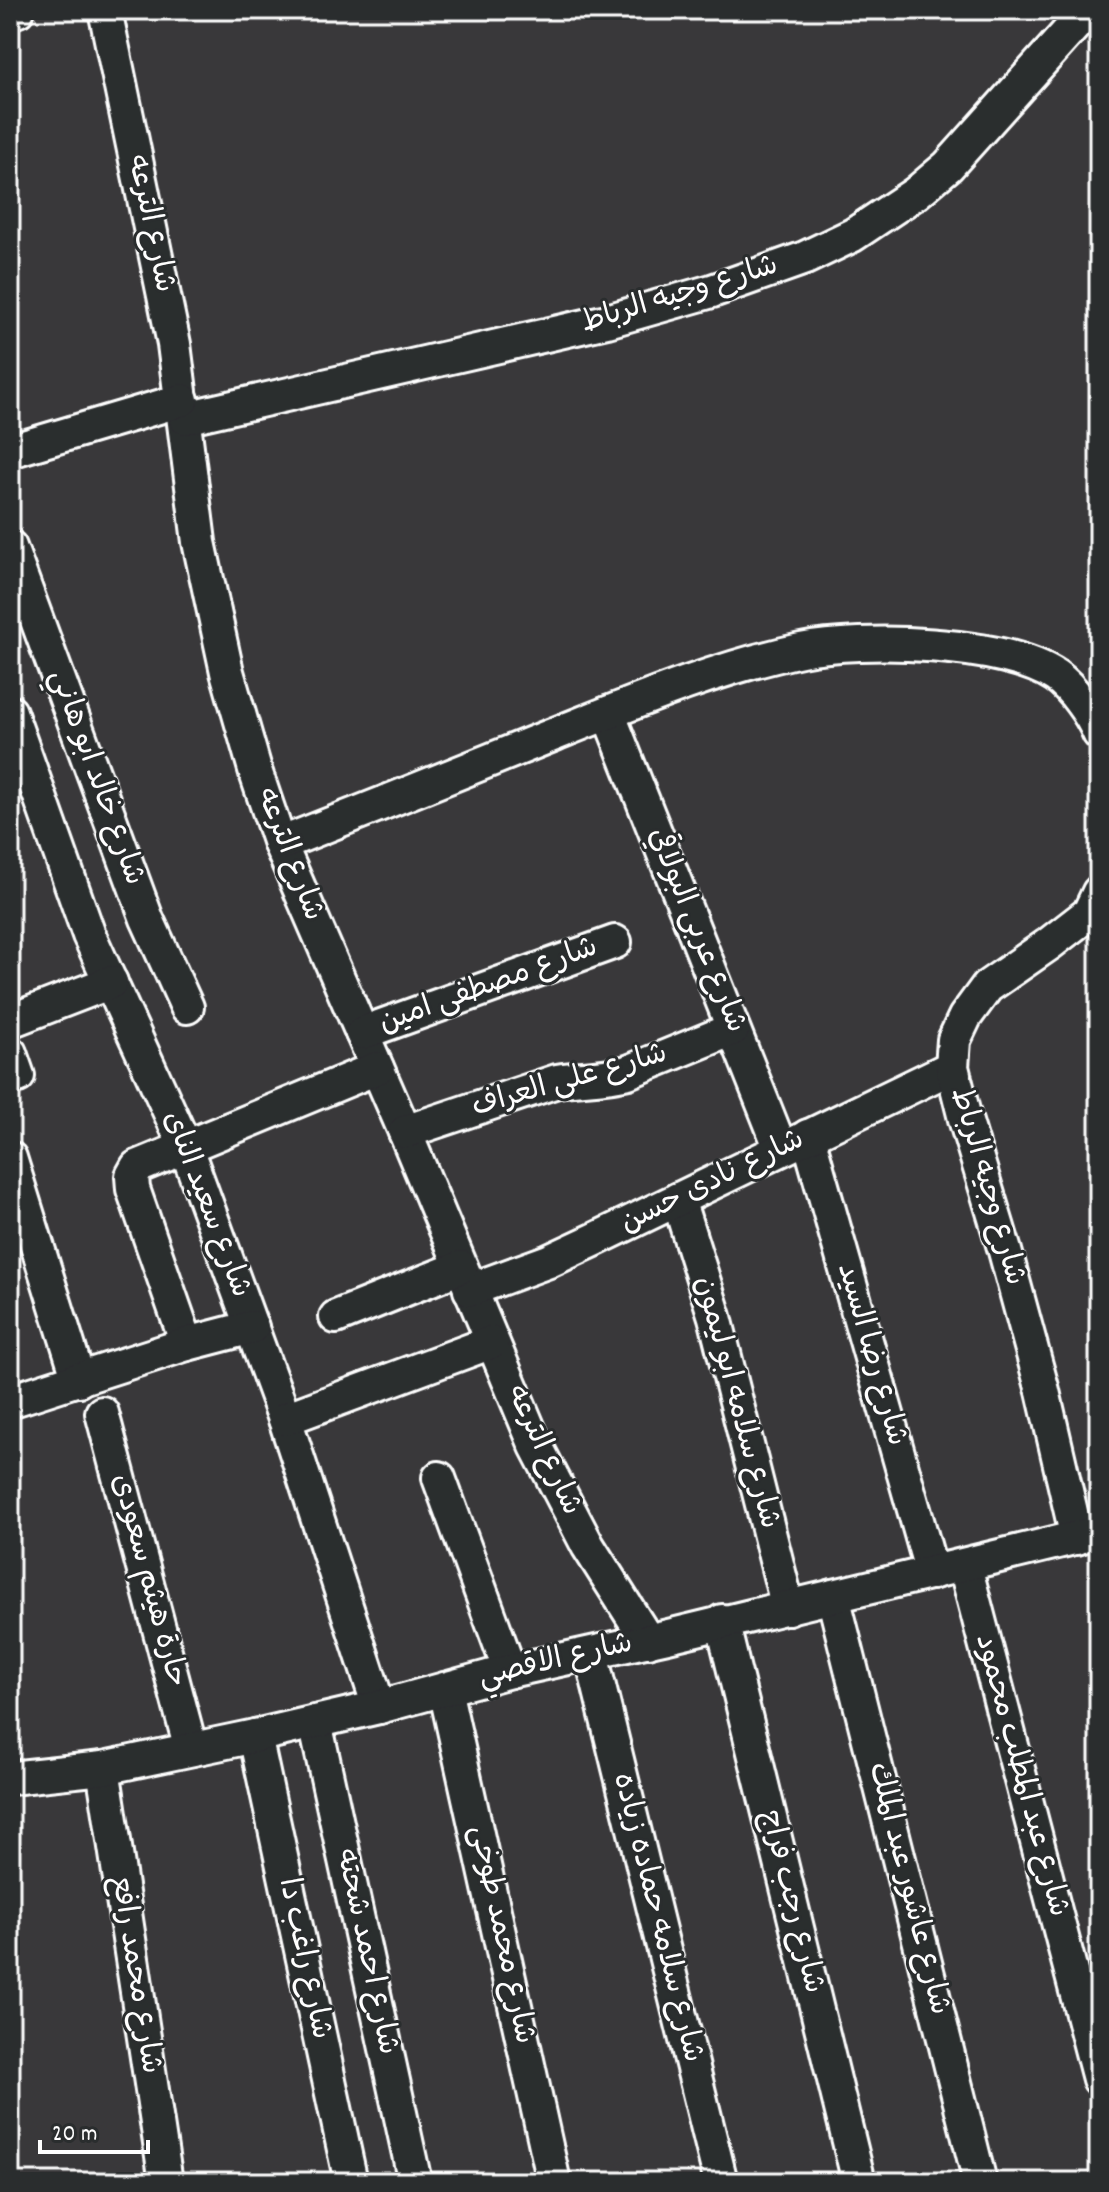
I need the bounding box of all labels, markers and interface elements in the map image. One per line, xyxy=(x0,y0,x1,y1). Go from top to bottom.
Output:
street label: شارع الترعه xyxy=(113,151,185,297)
street label: شارع وجيه الرباط xyxy=(576,246,784,346)
street label: شارع خالد ابو هاني xyxy=(36,664,154,892)
street label: شارع الترعه xyxy=(243,782,333,928)
street label: شارع عربى البولاقي xyxy=(634,821,758,1040)
street label: شارع مصطفى امين xyxy=(374,928,604,1046)
street label: شارع على العراف xyxy=(467,1034,673,1130)
street label: شارع وجيه الرباط xyxy=(937,1083,1035,1291)
street label: شارع سعيد الناى xyxy=(150,1105,260,1305)
street label: شارع نادى حسن xyxy=(614,1120,812,1246)
street label: شارع رضا السيد xyxy=(823,1258,917,1452)
street label: شارع سلامه ابو ليمون xyxy=(681,1272,789,1534)
street label: شارع الترعه xyxy=(493,1379,591,1523)
street label: حارة هيثم سعودى xyxy=(98,1469,196,1693)
street label: شارع الاقصي xyxy=(475,1623,637,1701)
street label: شارع عبد المطلب محمود xyxy=(962,1630,1078,1922)
street label: شارع عاشور عبد الملك xyxy=(855,1758,959,2020)
street label: شارع سلامه حماده زياده xyxy=(599,1769,713,2067)
street label: شارع رجب فراج xyxy=(746,1806,834,1998)
street label: شارع محمد طوخى xyxy=(456,1822,544,2048)
street label: شارع احمد شحته xyxy=(322,1845,408,2059)
street label: شارع محمد رافع xyxy=(97,1873,171,2077)
street label: شارع راغب دا xyxy=(265,1874,341,2044)
scale bar xyxy=(40,2104,148,2154)
text: 20 m xyxy=(52,2118,98,2152)

